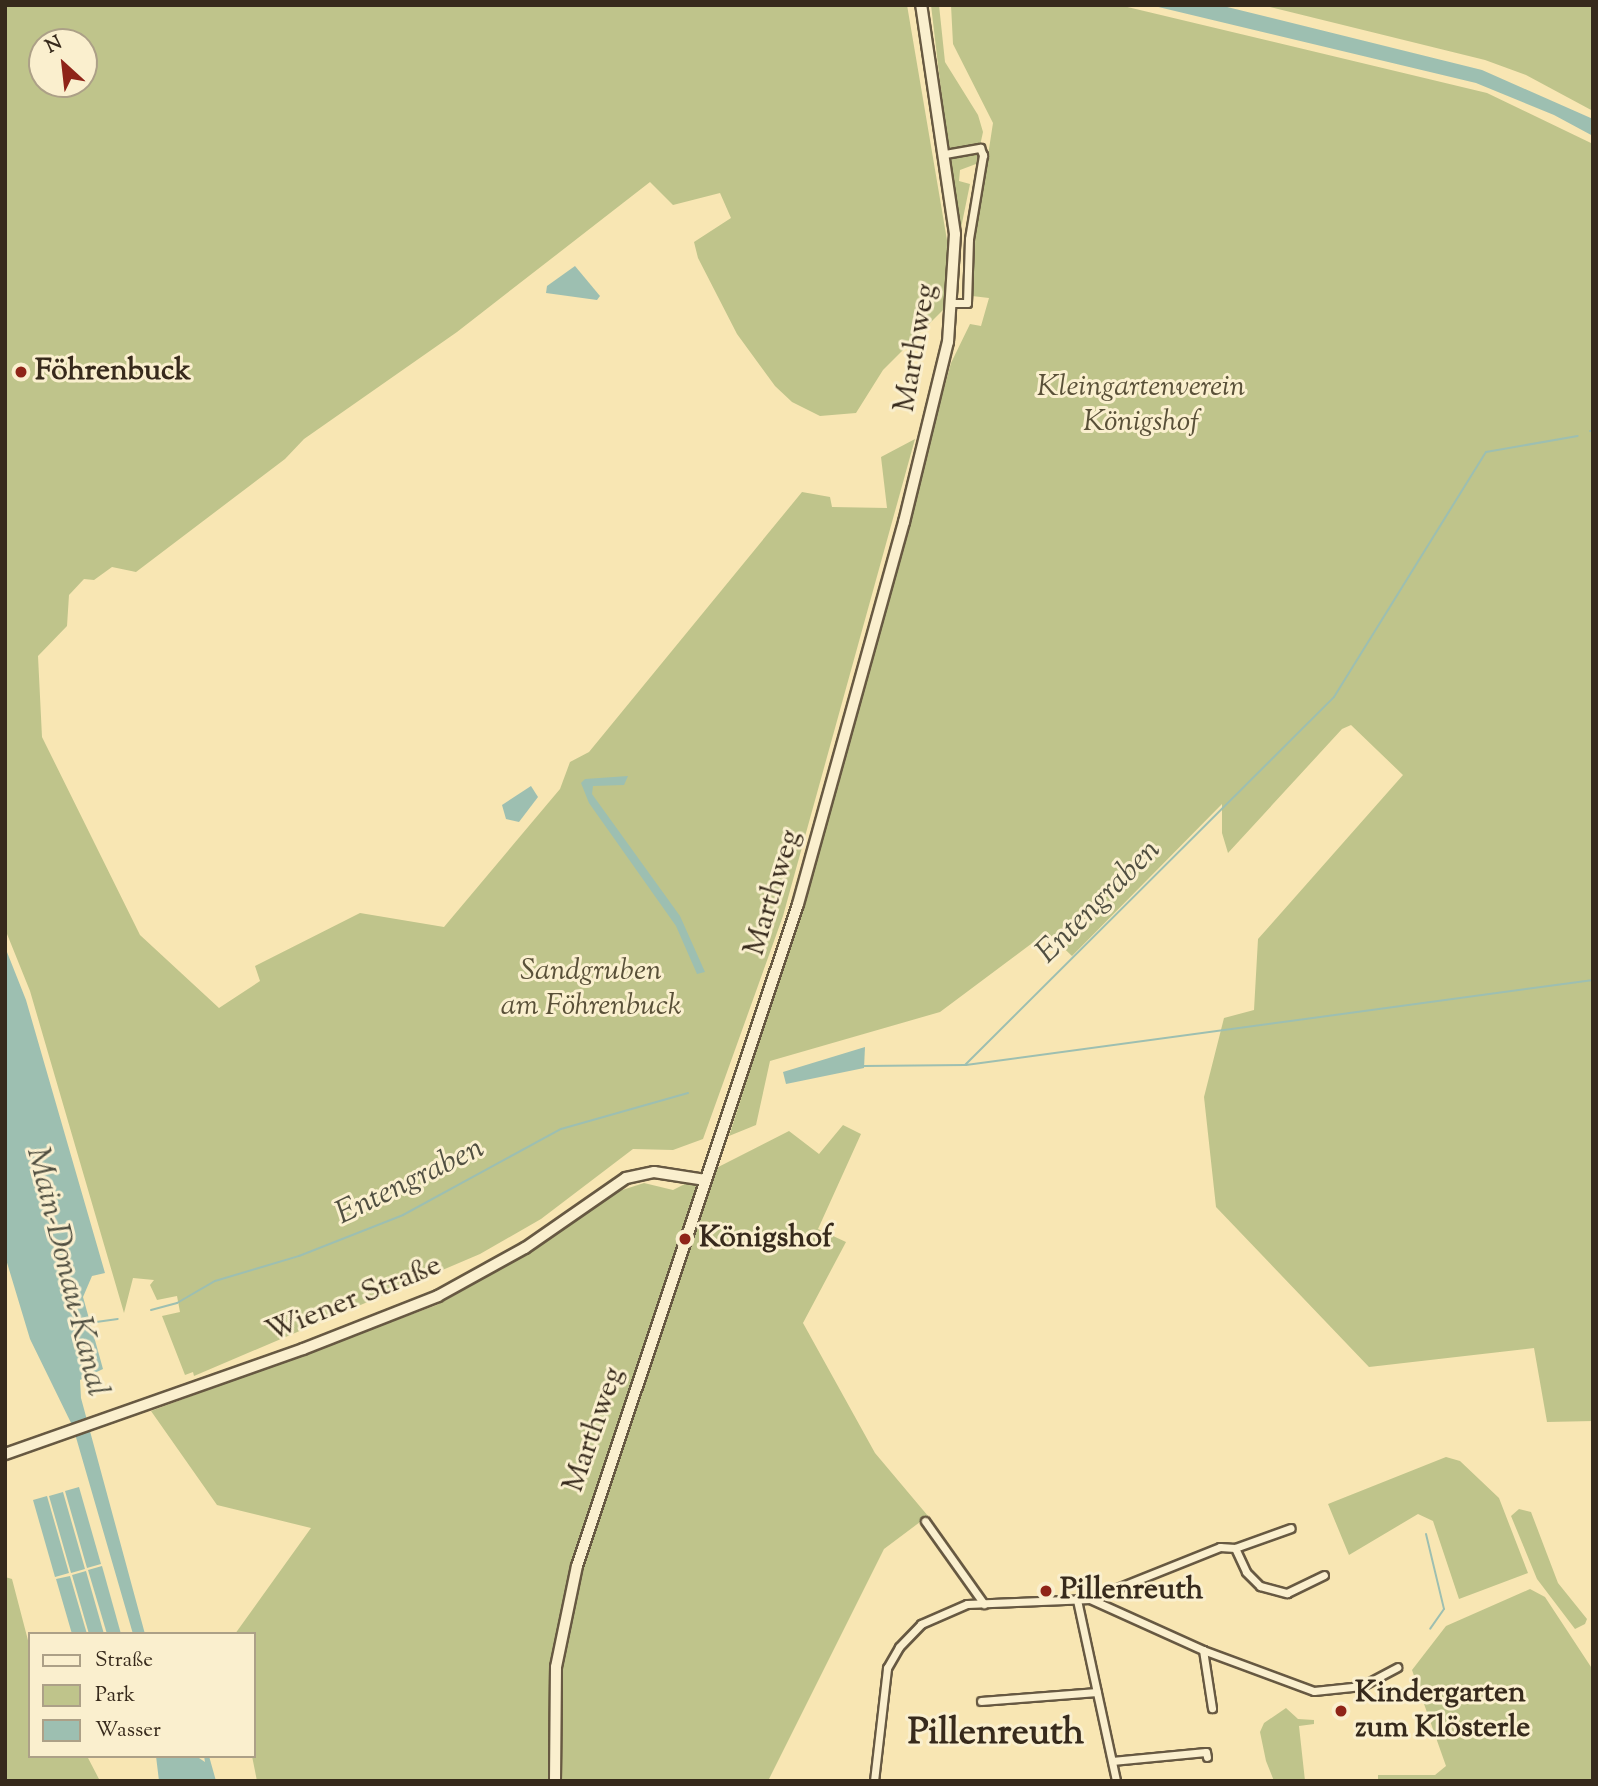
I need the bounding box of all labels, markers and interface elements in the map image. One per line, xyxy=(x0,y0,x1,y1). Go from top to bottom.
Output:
north arrow xyxy=(28,28,98,98)
text: N xyxy=(41,30,67,61)
street label: Marthweg xyxy=(888,281,946,415)
place label: Föhrenbuck xyxy=(35,354,191,390)
marker: Föhrenbuck xyxy=(13,364,29,380)
park label: Kleingartenverein Königshof xyxy=(1037,370,1245,440)
street label: Marthweg xyxy=(738,826,810,960)
water label: Entengraben xyxy=(1029,832,1169,972)
park label: Sandgruben am Föhrenbuck xyxy=(500,954,682,1024)
water label: Entengraben xyxy=(329,1130,491,1234)
water label: Main-Donau-Kanal xyxy=(16,1143,116,1401)
place label: Königshof xyxy=(699,1221,832,1257)
marker: Königshof xyxy=(677,1231,693,1247)
street label: Wiener Straße xyxy=(261,1248,447,1352)
street label: Marthweg xyxy=(557,1363,633,1497)
place label: Pillenreuth xyxy=(1060,1573,1203,1609)
marker: Pillenreuth xyxy=(1038,1583,1054,1599)
legend xyxy=(28,1632,256,1758)
text: Straße xyxy=(95,1646,153,1676)
place label: Kindergarten zum Klösterle xyxy=(1355,1676,1530,1746)
text: Park xyxy=(95,1681,135,1711)
marker: Kindergarten zum Klösterle xyxy=(1333,1703,1349,1719)
district label: Pillenreuth xyxy=(908,1712,1084,1756)
text: Wasser xyxy=(95,1716,161,1746)

